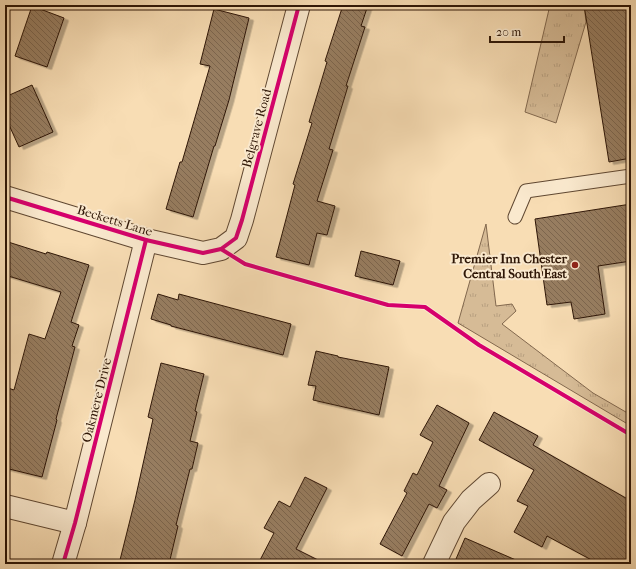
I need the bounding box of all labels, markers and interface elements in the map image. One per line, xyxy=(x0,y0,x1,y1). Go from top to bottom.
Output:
scale bar xyxy=(490,18,564,44)
text: 20 m xyxy=(496,25,521,39)
street label: Belgrave Road xyxy=(239,86,274,169)
street label: Becketts Lane xyxy=(75,202,155,239)
place label: Premier Inn Chester Central South East xyxy=(451,251,567,281)
marker: Premier Inn Chester Central South East xyxy=(570,260,580,270)
street label: Oakmere Drive xyxy=(79,356,114,444)

